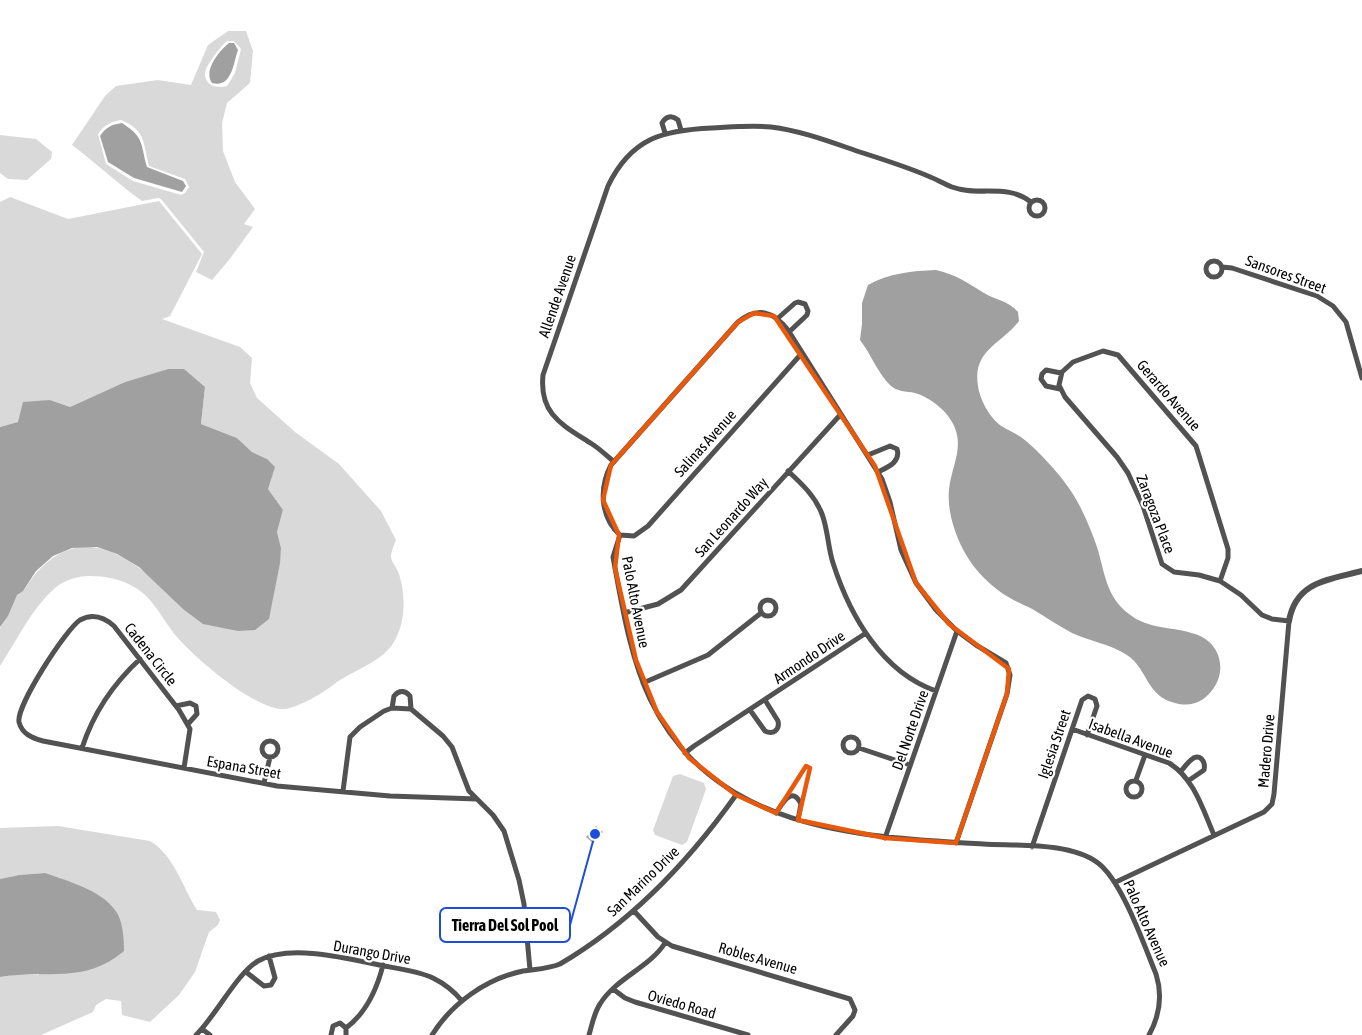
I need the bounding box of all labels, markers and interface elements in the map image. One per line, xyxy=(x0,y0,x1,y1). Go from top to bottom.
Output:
street label: Allende Avenue xyxy=(535,252,579,340)
street label: Sansores Street xyxy=(1243,252,1329,296)
street label: Gerardo Avenue xyxy=(1134,356,1204,434)
street label: Salinas Avenue xyxy=(671,406,739,480)
street label: Zaragoza Place xyxy=(1133,472,1179,556)
street label: San Leonardo Way xyxy=(691,474,771,560)
street label: Palo Alto Avenue xyxy=(619,555,653,649)
street label: Cadena Circle xyxy=(121,619,181,689)
street label: Armondo Drive xyxy=(770,627,848,687)
street label: Del Norte Drive xyxy=(888,688,932,772)
street label: Iglesia Street xyxy=(1034,707,1074,781)
street label: Madero Drive xyxy=(1254,713,1278,788)
street label: Isabella Avenue xyxy=(1087,715,1176,761)
street label: Espana Street xyxy=(206,752,282,782)
street label: San Marino Drive xyxy=(604,842,682,919)
street label: Palo Alto Avenue xyxy=(1120,877,1174,969)
callout: Tierra Del Sol Pool xyxy=(440,908,570,942)
text: Tierra Del Sol Pool xyxy=(452,916,559,934)
street label: Durango Drive xyxy=(332,937,412,967)
street label: Robles Avenue xyxy=(717,939,800,977)
street label: Oviedo Road xyxy=(646,986,718,1022)

